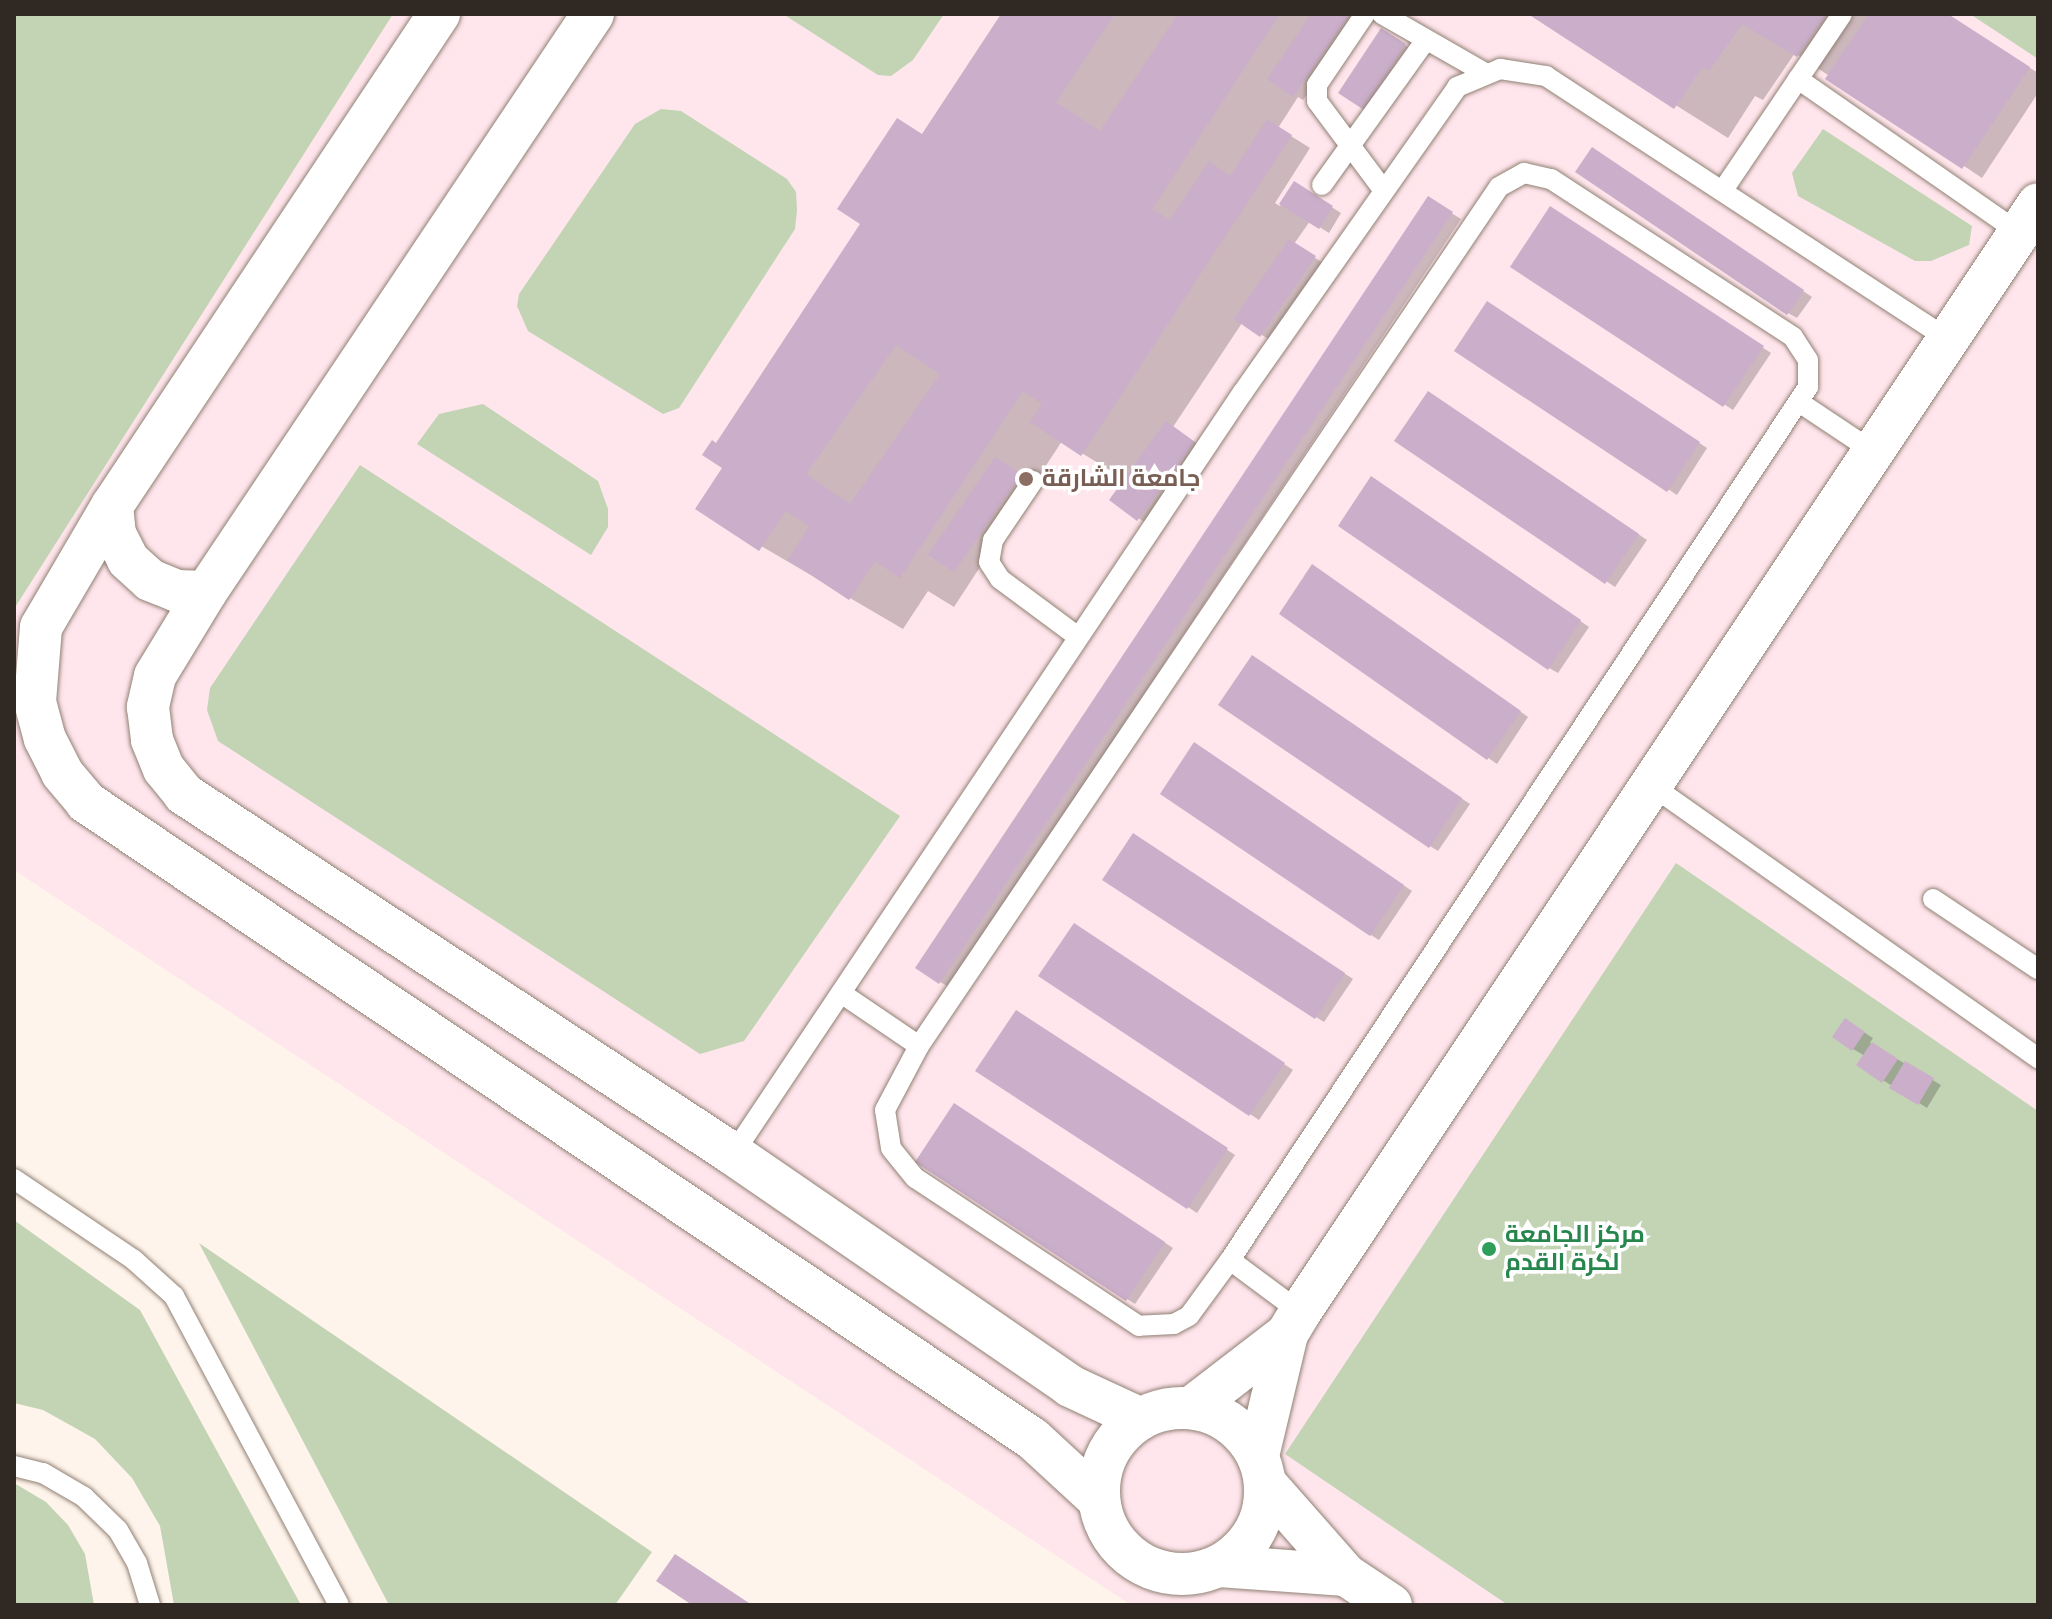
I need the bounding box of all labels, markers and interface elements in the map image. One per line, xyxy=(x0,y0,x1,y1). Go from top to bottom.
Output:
place label: جامعة الشارقة xyxy=(1042,465,1200,493)
marker: جامعة الشارقة xyxy=(1017,470,1035,488)
place label: مركز الجامعة لكرة القدم xyxy=(1505,1221,1645,1277)
marker: مركز الجامعة لكرة القدم xyxy=(1480,1240,1498,1258)

